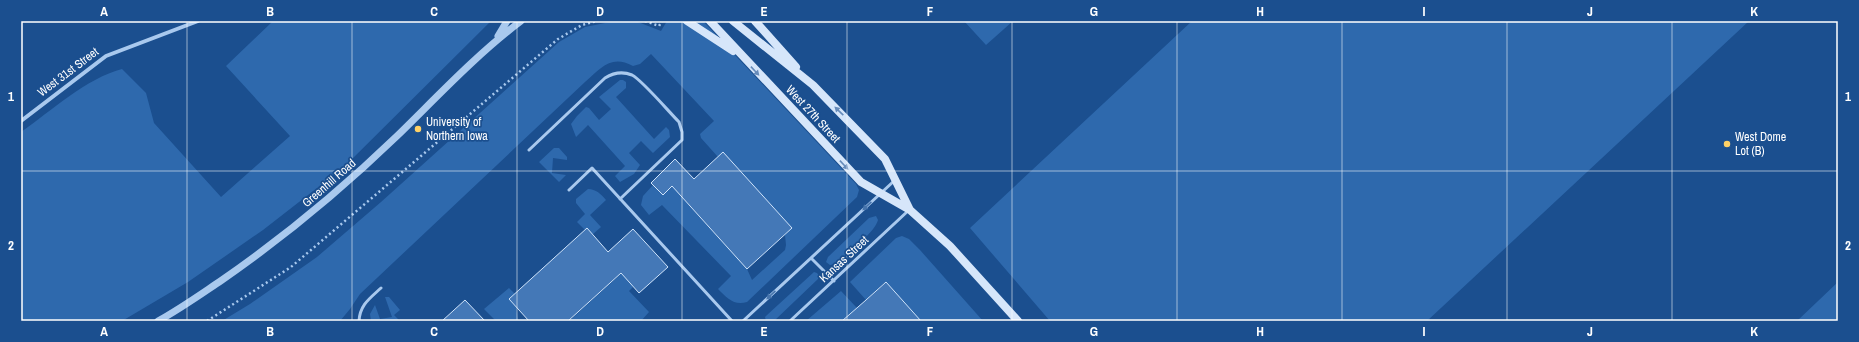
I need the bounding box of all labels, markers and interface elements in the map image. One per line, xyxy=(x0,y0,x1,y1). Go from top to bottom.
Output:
text: A xyxy=(100,3,108,20)
text: B xyxy=(266,3,274,20)
text: C xyxy=(430,3,438,20)
text: D xyxy=(596,3,604,20)
text: E xyxy=(760,3,768,20)
text: F xyxy=(927,3,934,20)
text: G xyxy=(1090,3,1098,20)
text: H xyxy=(1256,3,1264,20)
text: I xyxy=(1423,3,1426,20)
text: J xyxy=(1587,3,1593,20)
text: K xyxy=(1750,3,1758,20)
street label: West 31st Street xyxy=(34,44,102,100)
one-way arrow xyxy=(750,66,759,75)
street label: West 27th Street xyxy=(782,82,844,146)
text: 1 xyxy=(8,88,14,105)
text: 1 xyxy=(1845,88,1851,105)
one-way arrow xyxy=(834,106,844,116)
place label: University of Northern Iowa xyxy=(426,114,488,144)
marker: University of Northern Iowa xyxy=(413,124,423,134)
place label: West Dome Lot (B) xyxy=(1735,129,1786,159)
marker: West Dome Lot (B) xyxy=(1722,139,1732,149)
street label: Greenhill Road xyxy=(299,155,359,211)
one-way arrow xyxy=(840,160,849,170)
one-way arrow xyxy=(861,202,872,211)
street label: Kansas Street xyxy=(816,232,872,286)
text: 2 xyxy=(8,237,14,254)
text: 2 xyxy=(1845,237,1851,254)
one-way arrow xyxy=(766,290,776,299)
text: A xyxy=(100,323,108,340)
text: B xyxy=(266,323,274,340)
text: C xyxy=(430,323,438,340)
text: D xyxy=(596,323,604,340)
text: E xyxy=(760,323,768,340)
text: F xyxy=(927,323,934,340)
text: G xyxy=(1090,323,1098,340)
text: H xyxy=(1256,323,1264,340)
text: I xyxy=(1423,323,1426,340)
text: J xyxy=(1587,323,1593,340)
text: K xyxy=(1750,323,1758,340)

